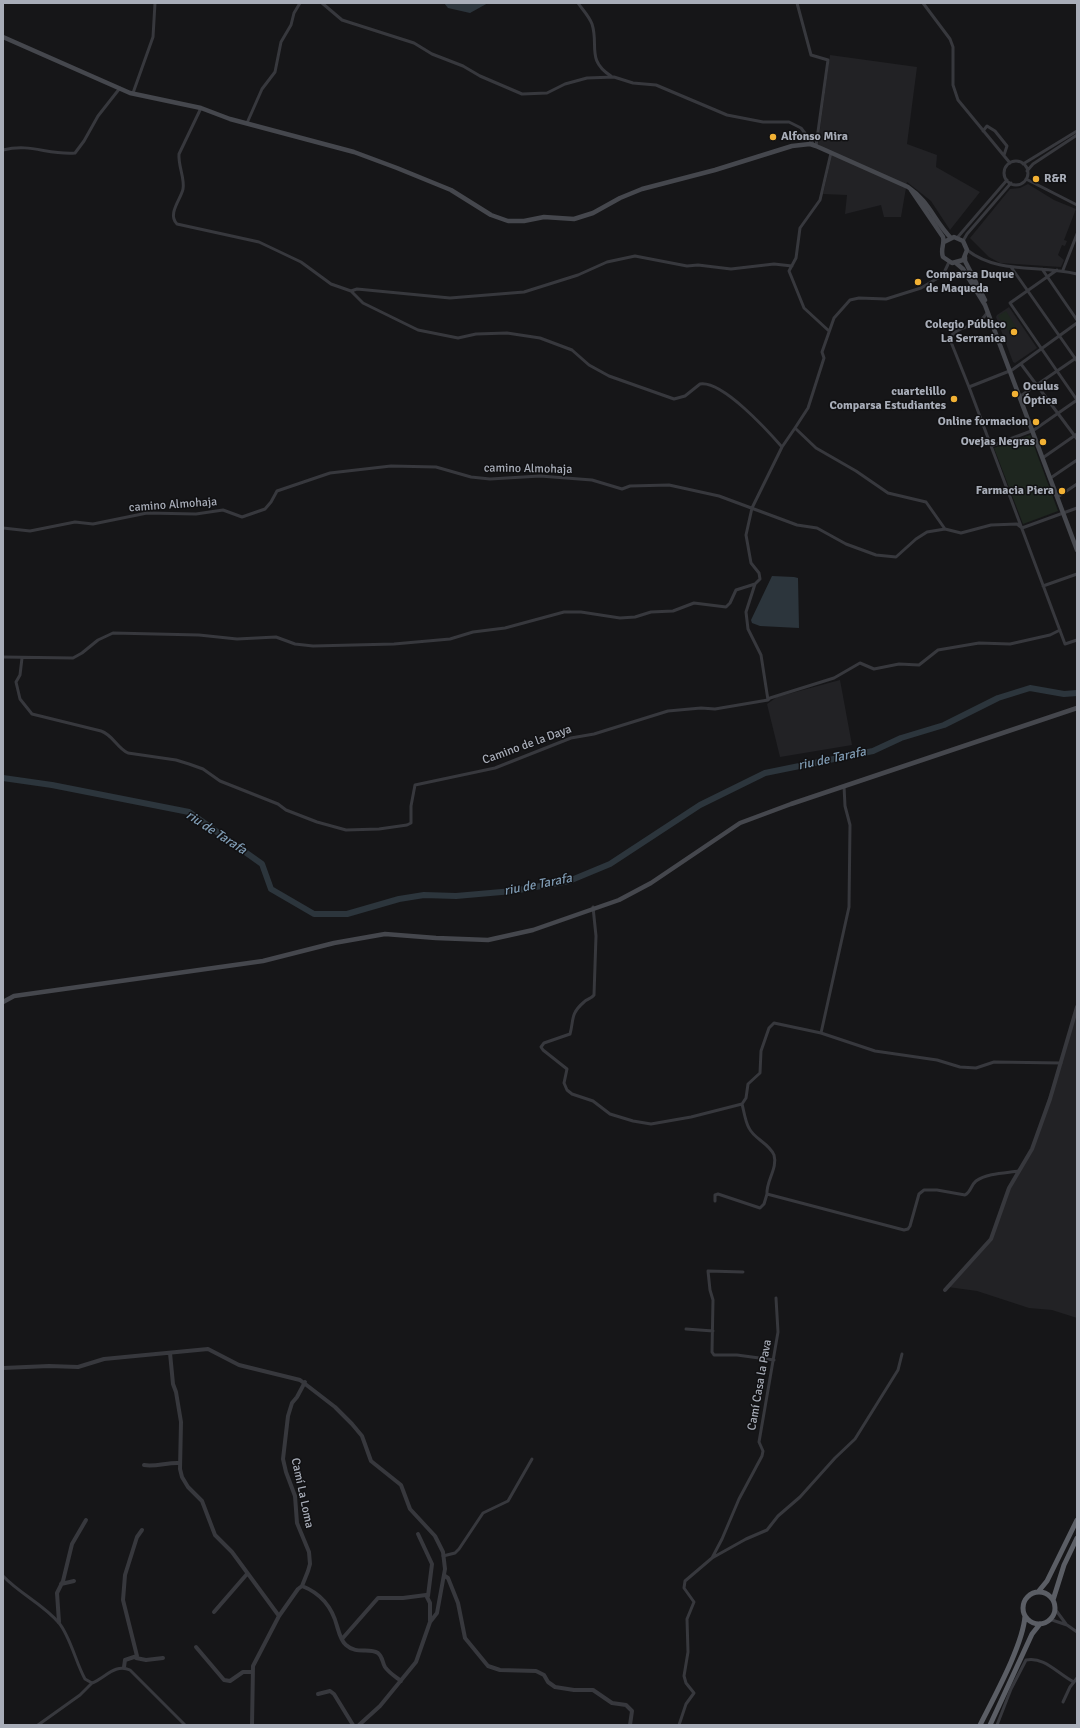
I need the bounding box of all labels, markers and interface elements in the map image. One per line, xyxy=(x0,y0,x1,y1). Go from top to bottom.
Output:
place label: Alfonso Mira xyxy=(781,130,848,144)
marker: Alfonso Mira xyxy=(768,132,778,142)
place label: R&R xyxy=(1044,172,1067,186)
marker: R&R xyxy=(1031,174,1041,184)
place label: Comparsa Duque de Maqueda xyxy=(926,268,1014,296)
marker: Comparsa Duque de Maqueda xyxy=(913,277,923,287)
place label: Colegio Público La Serranica xyxy=(925,318,1006,346)
marker: Colegio Público La Serranica xyxy=(1009,327,1019,337)
place label: Oculus Óptica xyxy=(1023,380,1059,408)
place label: cuartelillo Comparsa Estudiantes xyxy=(830,385,946,413)
marker: Oculus Óptica xyxy=(1010,389,1020,399)
marker: cuartelillo Comparsa Estudiantes xyxy=(949,394,959,404)
place label: Online formacion xyxy=(938,415,1028,429)
marker: Online formacion xyxy=(1031,417,1041,427)
place label: Ovejas Negras xyxy=(961,435,1035,449)
marker: Ovejas Negras xyxy=(1038,437,1048,447)
street label: camino Almohaja xyxy=(484,461,572,477)
place label: Farmacia Piera xyxy=(976,484,1054,498)
marker: Farmacia Piera xyxy=(1057,486,1067,496)
street label: camino Almohaja xyxy=(128,495,218,515)
street label: Camino de la Daya xyxy=(480,722,574,768)
water label: riu de Tarafa xyxy=(797,744,867,774)
water label: riu de Tarafa xyxy=(183,808,249,858)
water label: riu de Tarafa xyxy=(503,871,573,899)
street label: Camí Casa la Pava xyxy=(745,1338,775,1432)
street label: Camí La Loma xyxy=(288,1457,316,1529)

